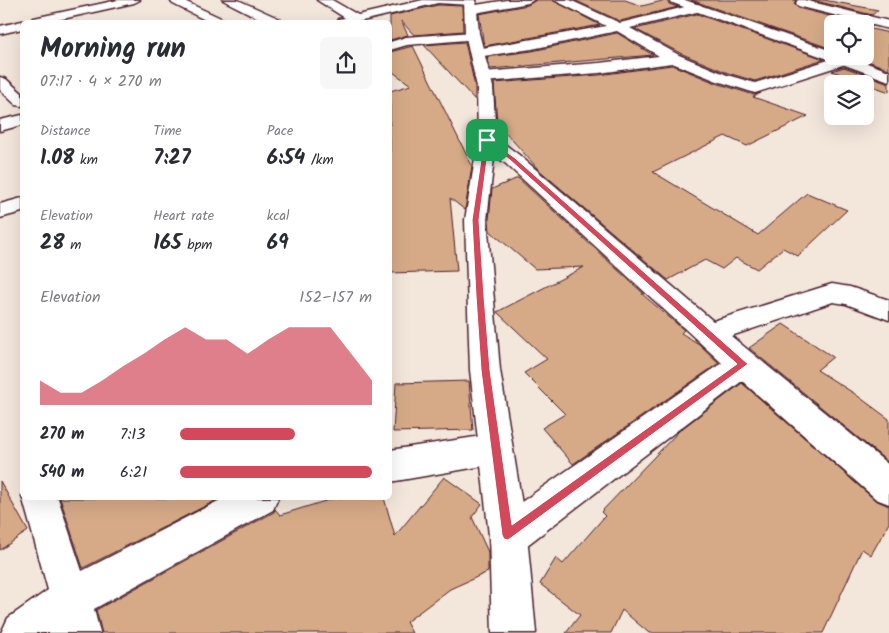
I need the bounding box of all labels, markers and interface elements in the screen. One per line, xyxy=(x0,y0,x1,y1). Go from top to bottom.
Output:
map controls xyxy=(824,15,874,125)
button: locate xyxy=(824,15,874,65)
text: Morning run xyxy=(40,27,186,72)
button: share xyxy=(320,37,372,89)
text: 07:17 · 4 × 270 m xyxy=(40,69,162,94)
button: layers xyxy=(824,75,874,125)
pin xyxy=(466,119,508,161)
text: Distance xyxy=(40,120,90,142)
text: Time xyxy=(153,120,182,142)
text: Pace xyxy=(267,120,293,142)
icon: arrive xyxy=(473,126,501,154)
text: 1.08 xyxy=(40,142,74,175)
text: 7:27 xyxy=(153,142,191,175)
text: 6:54 xyxy=(267,142,305,175)
text: km xyxy=(74,149,98,171)
text: /km xyxy=(305,149,334,171)
text: Elevation xyxy=(40,205,93,227)
text: Heart rate xyxy=(153,205,214,227)
text: kcal xyxy=(267,205,289,227)
text: 28 xyxy=(40,227,65,260)
text: 165 xyxy=(153,227,182,260)
text: 69 xyxy=(267,227,289,260)
text: m xyxy=(65,234,81,256)
text: bpm xyxy=(182,234,213,256)
text: Elevation xyxy=(40,285,101,310)
text: 152–157 m xyxy=(299,285,372,310)
text: 270 m xyxy=(40,422,84,447)
text: 7:13 xyxy=(120,422,145,447)
text: 540 m xyxy=(40,460,84,485)
text: 6:21 xyxy=(120,460,147,485)

